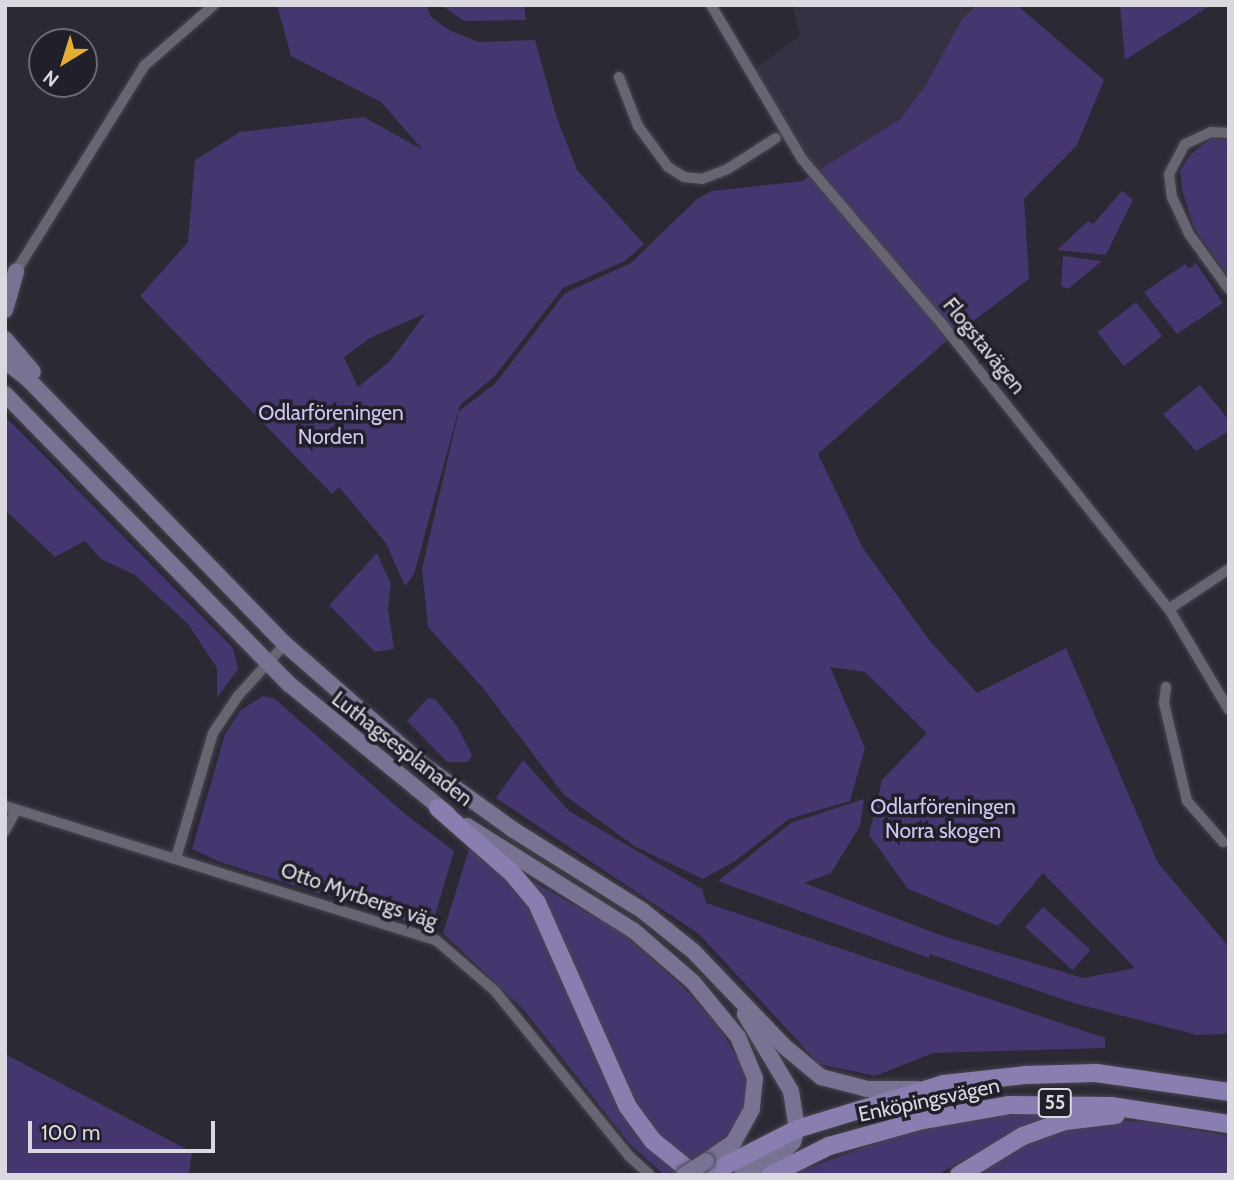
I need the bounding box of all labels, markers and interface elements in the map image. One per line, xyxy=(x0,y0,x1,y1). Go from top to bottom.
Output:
north arrow xyxy=(28,28,98,98)
text: N xyxy=(39,65,63,92)
street label: Flogstavägen xyxy=(938,293,1030,399)
park label: Odlarföreningen Norden xyxy=(258,400,404,450)
street label: Luthagsesplanaden xyxy=(327,686,477,812)
park label: Odlarföreningen Norra skogen xyxy=(870,794,1016,844)
street label: Otto Myrbergs väg xyxy=(277,857,441,935)
street label: Enköpingsvägen xyxy=(856,1073,1002,1127)
road number: 55 xyxy=(1038,1088,1072,1119)
scale bar xyxy=(32,1106,219,1150)
text: 100 m xyxy=(41,1120,100,1145)

